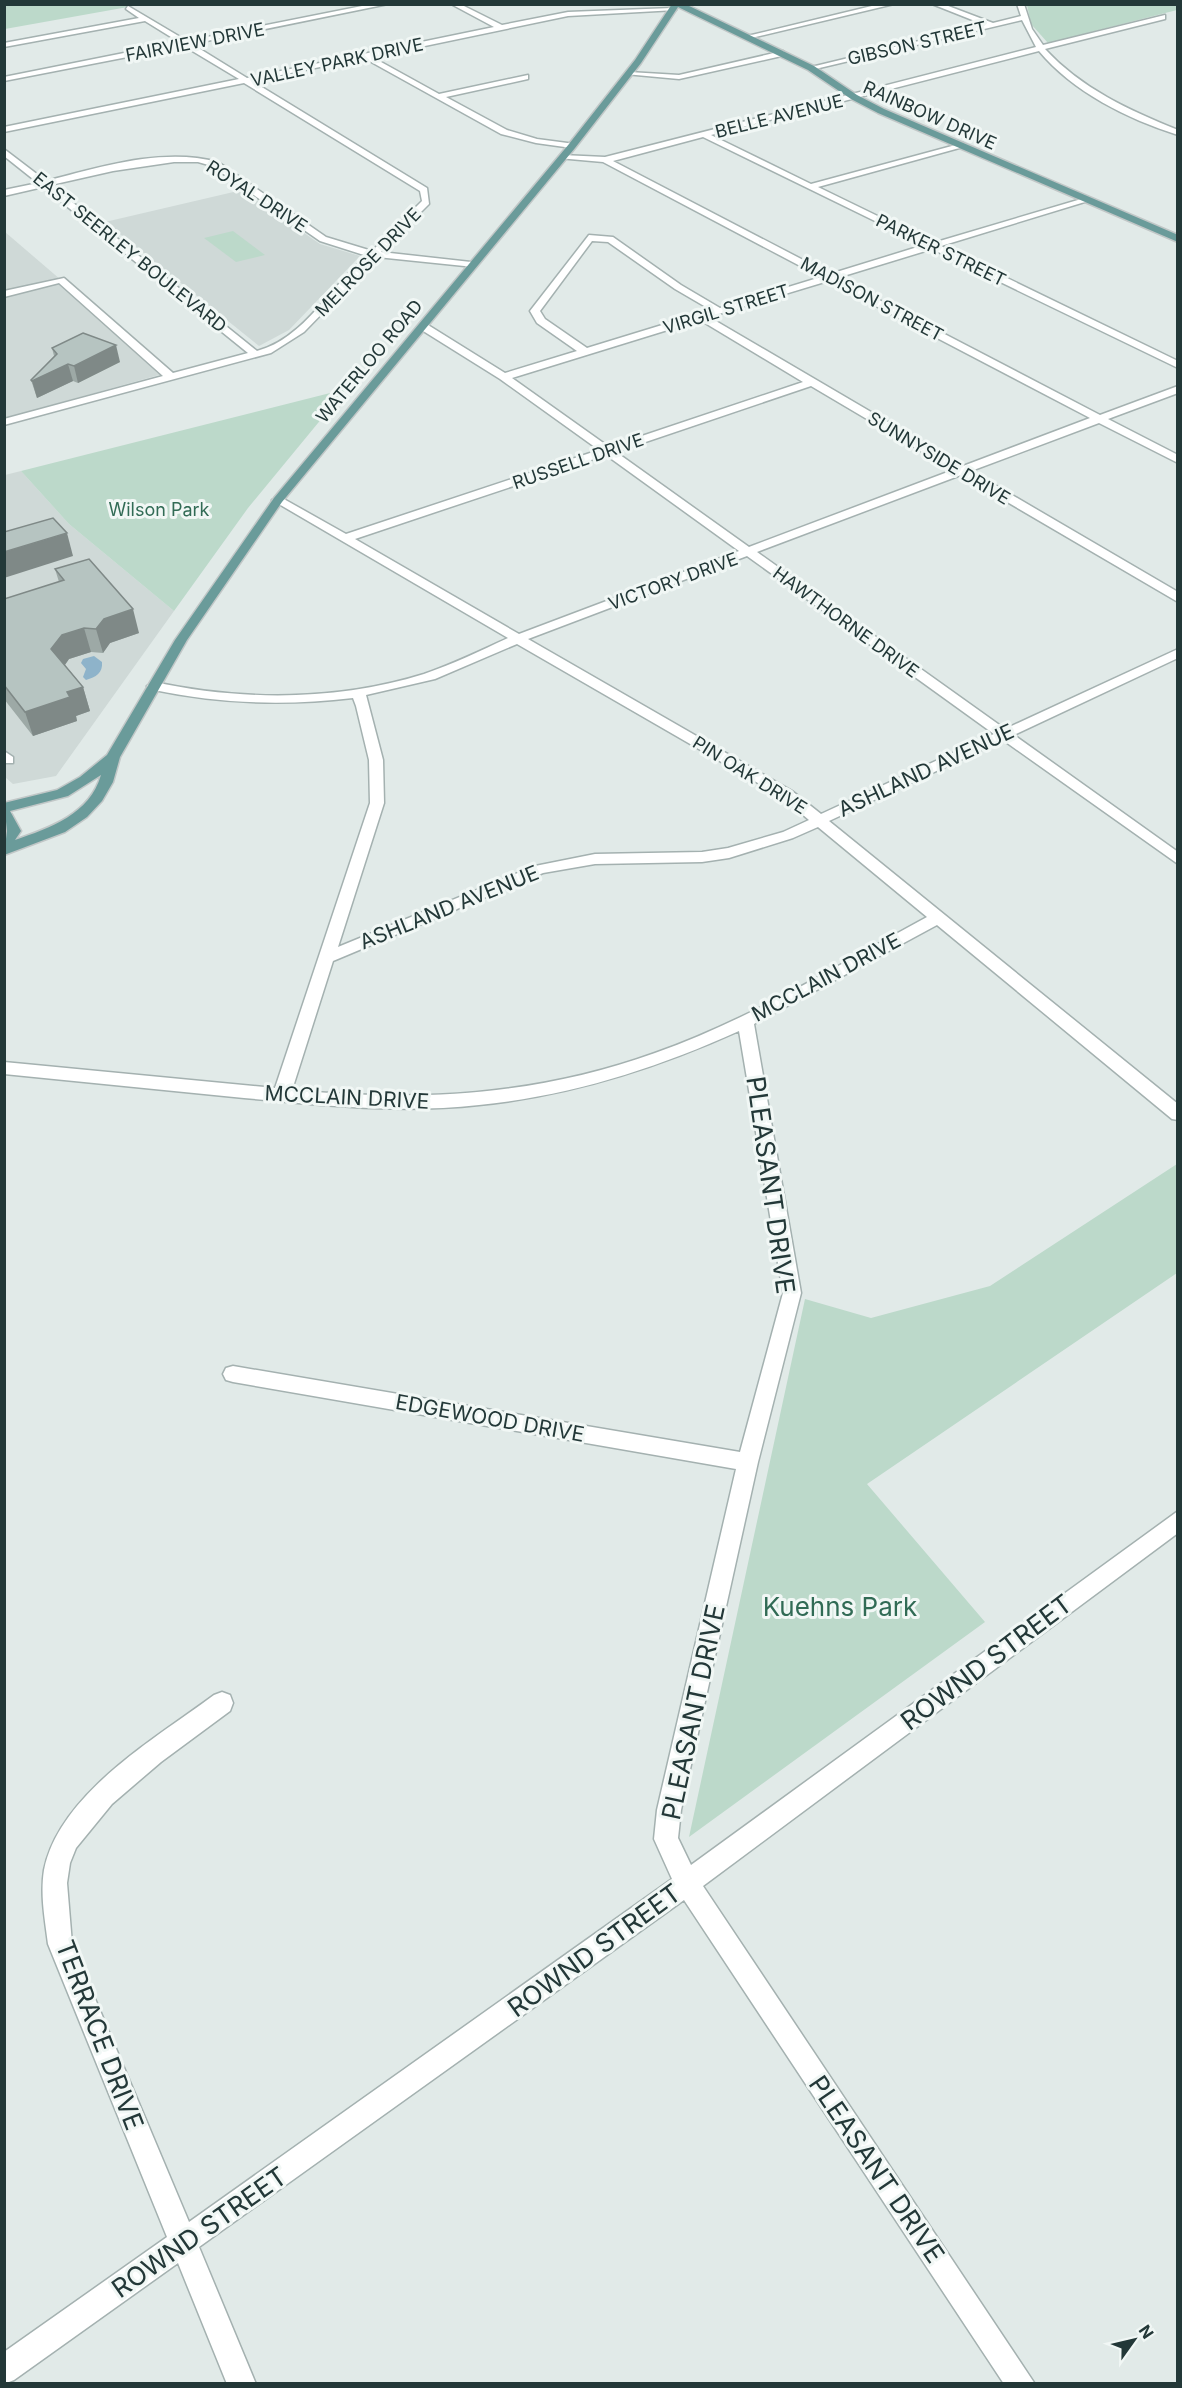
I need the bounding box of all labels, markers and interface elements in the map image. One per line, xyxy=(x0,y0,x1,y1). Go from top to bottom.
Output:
street label: GIBSON STREET xyxy=(845,17,989,69)
street label: FAIRVIEW DRIVE xyxy=(124,18,266,66)
street label: VALLEY PARK DRIVE xyxy=(249,33,425,91)
street label: RAINBOW DRIVE xyxy=(860,76,1000,154)
street label: BELLE AVENUE xyxy=(713,90,845,142)
street label: ROYAL DRIVE xyxy=(203,156,311,236)
street label: EAST SEERLEY BOULEVARD xyxy=(29,167,231,337)
street label: MELROSE DRIVE xyxy=(311,203,425,321)
street label: PARKER STREET xyxy=(873,209,1009,291)
street label: MADISON STREET xyxy=(797,253,947,345)
street label: VIRGIL STREET xyxy=(661,280,791,338)
street label: WATERLOO ROAD xyxy=(311,295,427,427)
street label: SUNNYSIDE DRIVE xyxy=(864,407,1014,509)
street label: RUSSELL DRIVE xyxy=(510,429,646,493)
park label: Wilson Park xyxy=(109,499,210,520)
street label: VICTORY DRIVE xyxy=(605,548,741,614)
street label: HAWTHORNE DRIVE xyxy=(769,562,923,682)
street label: ASHLAND AVENUE xyxy=(834,718,1018,822)
street label: PIN OAK DRIVE xyxy=(689,732,811,818)
street label: ASHLAND AVENUE xyxy=(356,860,542,954)
street label: MCCLAIN DRIVE xyxy=(747,927,905,1027)
street label: PLEASANT DRIVE xyxy=(740,1074,802,1296)
street label: MCCLAIN DRIVE xyxy=(264,1080,430,1114)
street label: EDGEWOOD DRIVE xyxy=(394,1389,586,1447)
street label: ROWND STREET xyxy=(894,1588,1078,1736)
park label: Kuehns Park xyxy=(763,1591,917,1622)
street label: PLEASANT DRIVE xyxy=(655,1602,731,1822)
street label: ROWND STREET xyxy=(502,1877,686,2023)
street label: TERRACE DRIVE xyxy=(50,1936,150,2134)
street label: PLEASANT DRIVE xyxy=(803,2069,951,2269)
street label: ROWND STREET xyxy=(106,2160,292,2304)
north arrow xyxy=(1104,2310,1164,2370)
text: N xyxy=(1135,2321,1158,2342)

